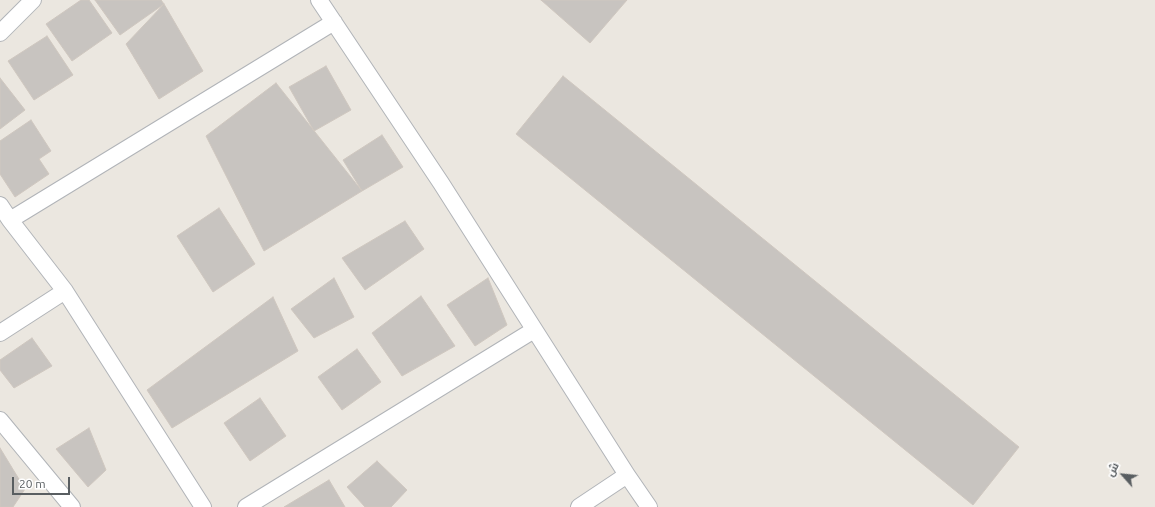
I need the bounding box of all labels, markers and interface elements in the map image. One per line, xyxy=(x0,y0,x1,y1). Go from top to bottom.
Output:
north arrow xyxy=(1103,455,1143,495)
text: ش xyxy=(1104,461,1121,479)
scale bar xyxy=(14,469,72,495)
text: 20 m xyxy=(19,477,46,490)

